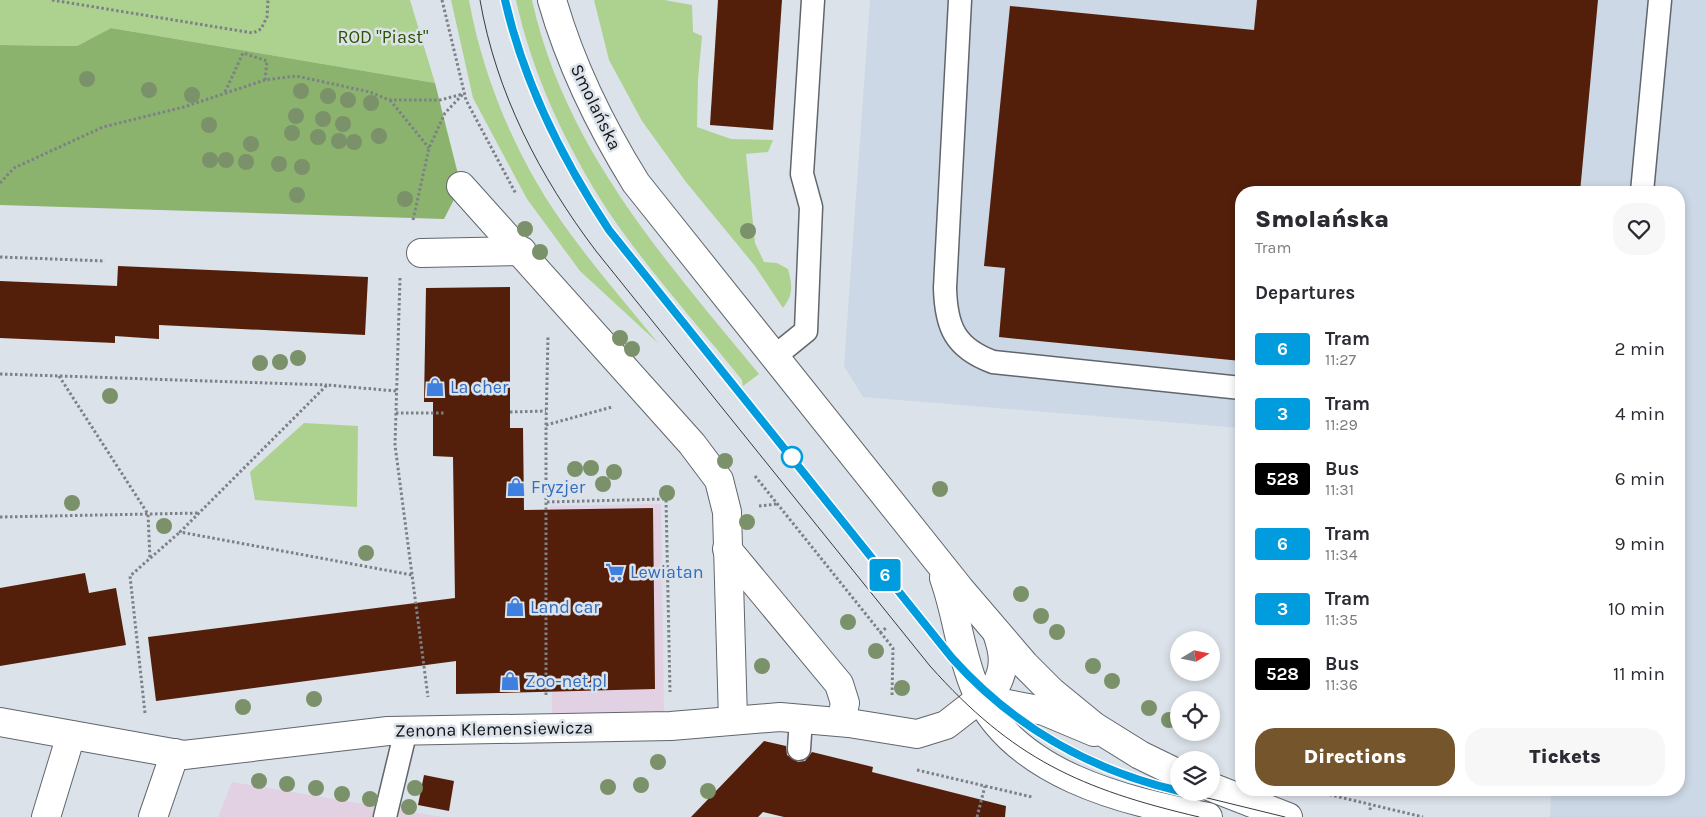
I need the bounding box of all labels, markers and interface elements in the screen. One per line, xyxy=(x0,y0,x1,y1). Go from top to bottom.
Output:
park label: ROD "Piast" xyxy=(337,26,429,48)
street label: Smolańska xyxy=(566,60,626,154)
button: heart xyxy=(1613,203,1665,255)
text: Smolańska xyxy=(1255,205,1389,233)
text: Tram xyxy=(1255,238,1291,257)
text: Departures xyxy=(1255,282,1355,304)
text: Tram xyxy=(1325,328,1370,350)
text: 6 xyxy=(1277,338,1288,360)
text: 2 min xyxy=(1615,338,1665,360)
text: 11:27 xyxy=(1325,350,1356,369)
shop icon: La cher xyxy=(424,376,446,398)
place label: La cher xyxy=(450,376,509,398)
text: Tram xyxy=(1325,393,1370,415)
text: 3 xyxy=(1277,403,1288,425)
text: 4 min xyxy=(1615,403,1665,425)
text: 11:29 xyxy=(1325,415,1358,434)
unlabelled marker xyxy=(781,446,803,468)
text: Bus xyxy=(1325,458,1359,480)
text: 528 xyxy=(1266,468,1299,490)
text: 6 min xyxy=(1615,468,1665,490)
shop icon: Fryzjer xyxy=(505,476,527,498)
place label: Fryzjer xyxy=(531,476,586,498)
text: 11:31 xyxy=(1325,480,1354,499)
text: Tram xyxy=(1325,523,1370,545)
text: 6 xyxy=(1277,533,1288,555)
text: 9 min xyxy=(1615,533,1665,555)
text: 11:34 xyxy=(1325,545,1358,564)
line badge: 6 xyxy=(869,559,901,591)
supermarket icon: Lewiatan xyxy=(604,561,626,583)
place label: Lewiatan xyxy=(630,561,704,583)
text: 6 xyxy=(880,564,890,586)
text: Tram xyxy=(1325,588,1370,610)
shop icon: Land car xyxy=(504,596,526,618)
place label: Land car xyxy=(530,596,600,618)
text: 3 xyxy=(1277,598,1288,620)
text: 10 min xyxy=(1608,598,1665,620)
text: 11:35 xyxy=(1325,610,1358,629)
north arrow xyxy=(1170,631,1220,681)
map controls xyxy=(1170,631,1220,801)
text: Bus xyxy=(1325,653,1359,675)
text: 528 xyxy=(1266,663,1299,685)
text: 11 min xyxy=(1613,663,1665,685)
shop icon: Zoo-net.pl xyxy=(499,670,521,692)
place label: Zoo-net.pl xyxy=(525,670,607,692)
text: 11:36 xyxy=(1325,675,1358,694)
button: locate xyxy=(1170,691,1220,741)
street label: Zenona Klemensiewicza xyxy=(395,716,593,742)
button: Directions xyxy=(1255,728,1455,786)
button: Tickets xyxy=(1465,728,1665,786)
button: layers xyxy=(1170,751,1220,801)

